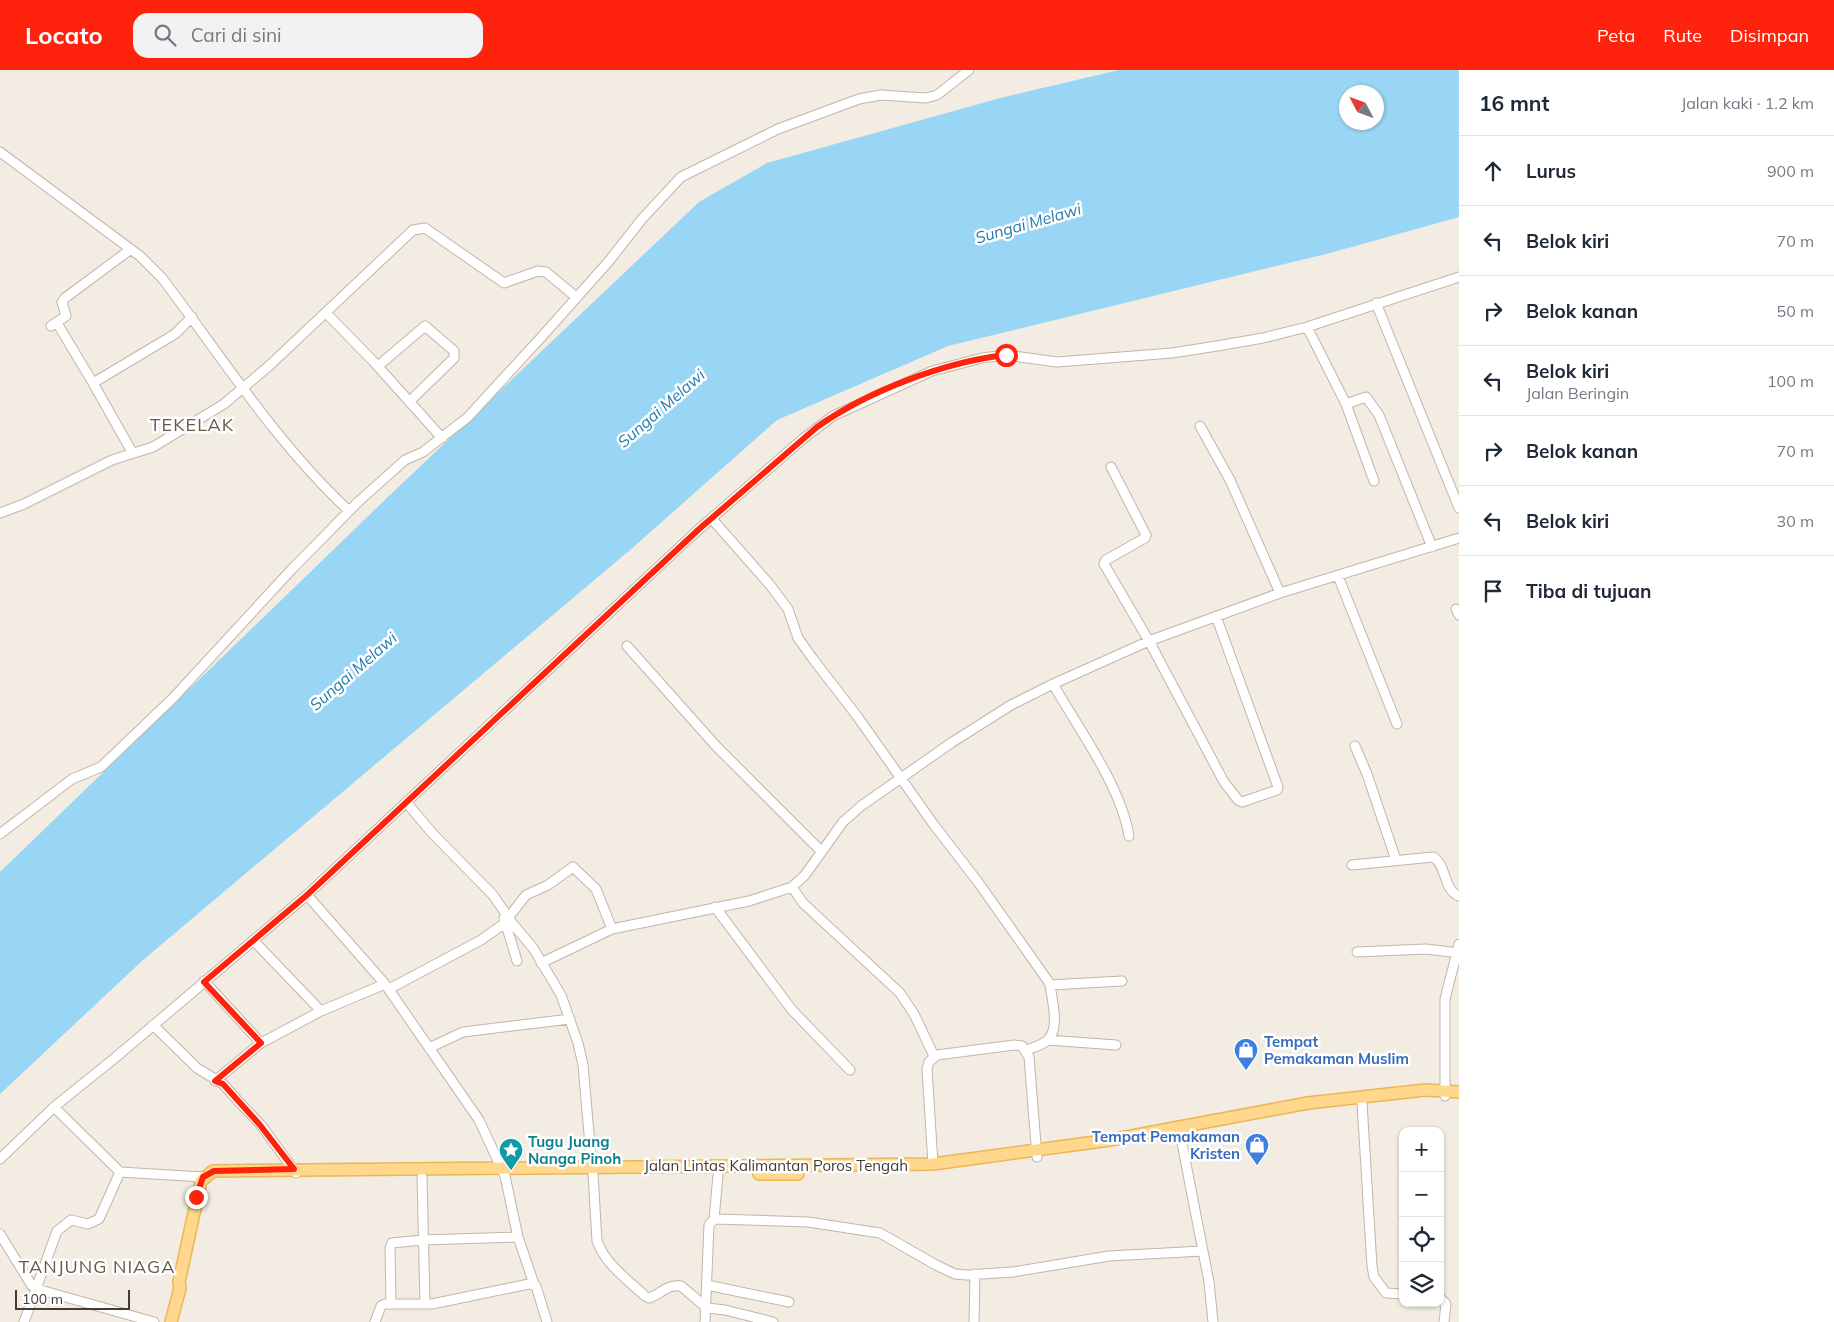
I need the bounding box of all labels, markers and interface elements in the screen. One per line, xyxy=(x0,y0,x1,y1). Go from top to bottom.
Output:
search box xyxy=(133,13,483,58)
text: Locato xyxy=(25,20,103,50)
icon: search xyxy=(151,21,179,49)
text: Cari di sini xyxy=(191,23,282,47)
text: Peta xyxy=(1597,24,1635,47)
text: Rute xyxy=(1663,24,1702,47)
text: Disimpan xyxy=(1730,24,1809,47)
north arrow xyxy=(1339,85,1384,130)
text: 16 mnt xyxy=(1479,90,1549,116)
text: Jalan kaki · 1.2 km xyxy=(1681,93,1814,113)
icon: ahead xyxy=(1479,157,1507,185)
text: Lurus xyxy=(1526,159,1576,183)
text: 900 m xyxy=(1767,161,1814,181)
water label: Sungai Melawi xyxy=(973,198,1083,248)
icon: left xyxy=(1479,227,1507,255)
text: Belok kiri xyxy=(1526,229,1609,253)
text: 70 m xyxy=(1777,231,1814,251)
icon: right xyxy=(1479,297,1507,325)
text: Belok kanan xyxy=(1526,299,1638,323)
text: 50 m xyxy=(1777,301,1814,321)
route start xyxy=(995,344,1018,367)
text: Belok kiri xyxy=(1526,359,1609,383)
water label: Sungai Melawi xyxy=(613,364,709,451)
icon: left xyxy=(1479,367,1507,395)
text: 100 m xyxy=(1767,371,1814,391)
text: Jalan Beringin xyxy=(1526,383,1629,403)
district label: TEKELAK xyxy=(150,413,234,436)
icon: right xyxy=(1479,437,1507,465)
text: Belok kanan xyxy=(1526,439,1638,463)
text: 70 m xyxy=(1777,441,1814,461)
icon: left xyxy=(1479,507,1507,535)
text: Belok kiri xyxy=(1526,509,1609,533)
text: 30 m xyxy=(1777,511,1814,531)
icon: arrive xyxy=(1479,577,1507,605)
text: Tiba di tujuan xyxy=(1526,579,1651,603)
water label: Sungai Melawi xyxy=(305,627,401,714)
place label: Tempat Pemakaman Muslim xyxy=(1264,1032,1409,1068)
shop icon: Tempat Pemakaman Muslim xyxy=(1233,1037,1259,1071)
place label: Tempat Pemakaman Kristen xyxy=(1092,1127,1240,1163)
map controls xyxy=(1399,1127,1444,1307)
button: + xyxy=(1399,1127,1444,1172)
place label: Tugu Juang Nanga Pinoh xyxy=(528,1132,621,1168)
shop icon: Tempat Pemakaman Kristen xyxy=(1244,1132,1270,1166)
place icon: Tugu Juang Nanga Pinoh xyxy=(498,1137,524,1171)
street label: Jalan Lintas Kalimantan Poros Tengah xyxy=(644,1156,908,1175)
button: − xyxy=(1399,1172,1444,1217)
route end xyxy=(185,1186,208,1209)
button: locate xyxy=(1399,1217,1444,1262)
district label: TANJUNG NIAGA xyxy=(18,1255,176,1278)
button: layers xyxy=(1399,1262,1444,1307)
scale bar xyxy=(15,1287,130,1310)
text: 100 m xyxy=(22,1290,63,1308)

